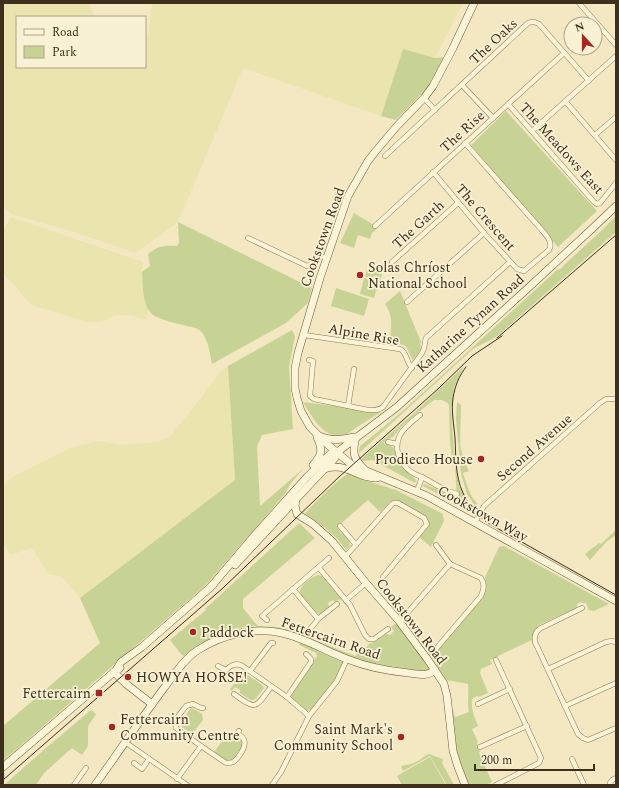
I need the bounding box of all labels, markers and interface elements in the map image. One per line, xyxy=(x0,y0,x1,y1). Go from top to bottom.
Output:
street label: The Oaks xyxy=(464,13,522,69)
legend xyxy=(16,16,146,68)
north arrow xyxy=(563,16,603,56)
text: N xyxy=(572,18,587,37)
text: Road xyxy=(52,23,79,42)
text: Park xyxy=(52,43,77,62)
street label: The Meadows East xyxy=(515,98,609,199)
street label: The Rise xyxy=(435,105,490,157)
street label: The Crescent xyxy=(450,179,521,256)
street label: Cookstown Road xyxy=(295,184,350,290)
street label: The Garth xyxy=(387,195,449,254)
place label: Solas Chríost National School xyxy=(368,257,467,294)
street label: Katharine Tynan Road xyxy=(412,269,529,378)
marker: Solas Chríost National School xyxy=(355,270,365,280)
street label: Alpine Rise xyxy=(327,318,401,351)
street label: Second Avenue xyxy=(492,408,577,486)
place label: Prodieco House xyxy=(375,449,473,470)
marker: Prodieco House xyxy=(476,454,486,464)
street label: Cookstown Way xyxy=(434,480,533,548)
street label: Cookstown Road xyxy=(371,573,452,669)
street label: Fettercairn Road xyxy=(278,612,384,665)
place label: Paddock xyxy=(201,622,254,643)
marker: Paddock xyxy=(188,627,198,637)
place label: HOWYA HORSE! xyxy=(136,667,247,688)
marker: HOWYA HORSE! xyxy=(123,672,133,682)
place label: Fettercairn xyxy=(22,683,91,704)
marker: Fettercairn xyxy=(94,688,104,698)
place label: Fettercairn Community Centre xyxy=(120,709,240,746)
place label: Saint Mark's Community School xyxy=(274,719,393,756)
marker: Fettercairn Community Centre xyxy=(107,722,117,732)
marker: Saint Mark's Community School xyxy=(396,732,406,742)
scale bar xyxy=(475,746,594,772)
text: 200 m xyxy=(481,751,512,770)

